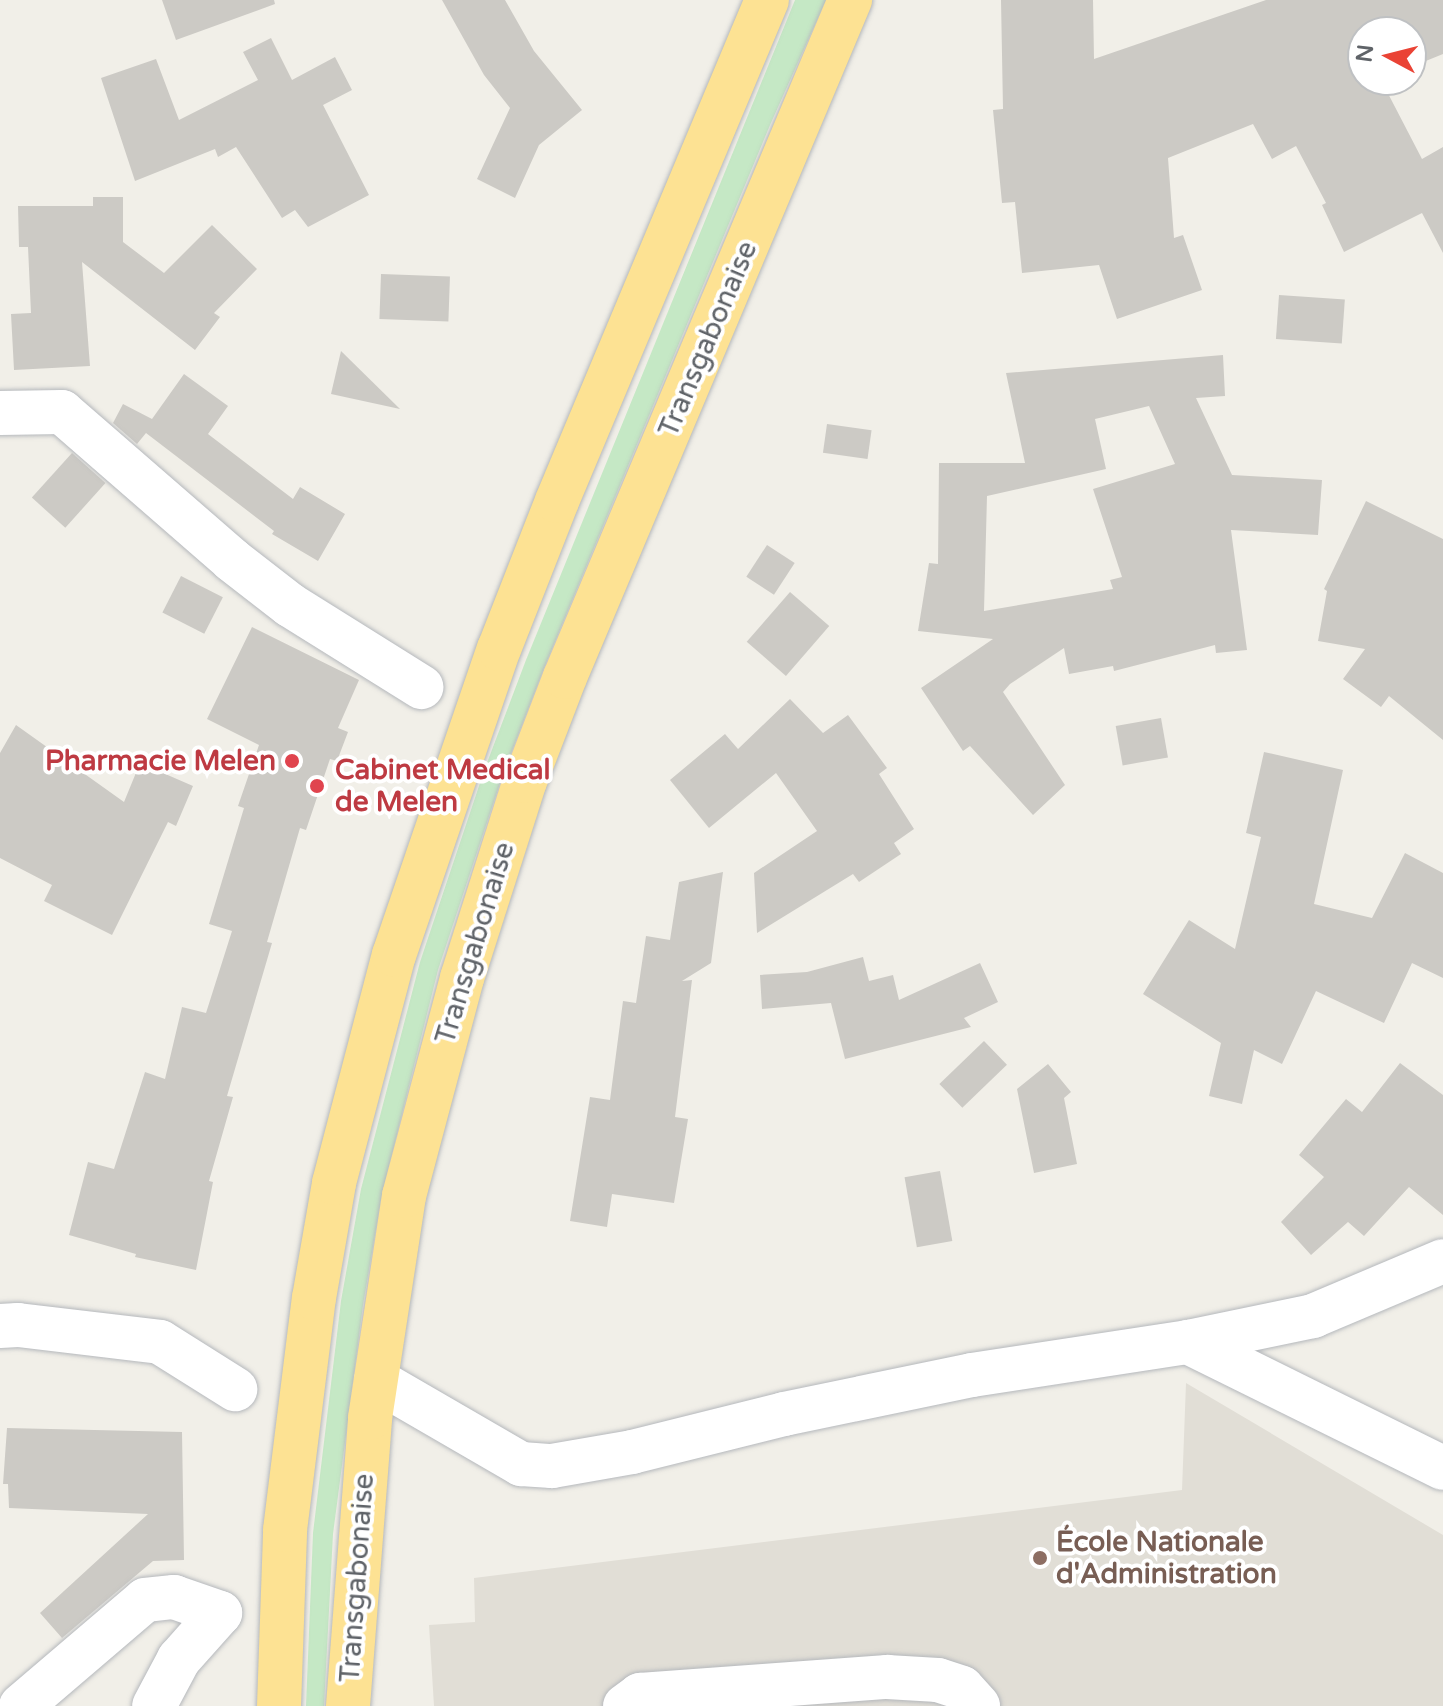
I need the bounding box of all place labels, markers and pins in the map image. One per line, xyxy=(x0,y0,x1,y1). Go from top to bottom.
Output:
place label: Pharmacie Melen xyxy=(45,744,276,778)
marker: Pharmacie Melen xyxy=(283,752,301,770)
place label: Cabinet Medical de Melen xyxy=(335,753,550,819)
marker: Cabinet Medical de Melen xyxy=(306,775,328,797)
place label: École Nationale d'Administration xyxy=(1056,1525,1277,1591)
marker: École Nationale d'Administration xyxy=(1031,1549,1049,1567)

